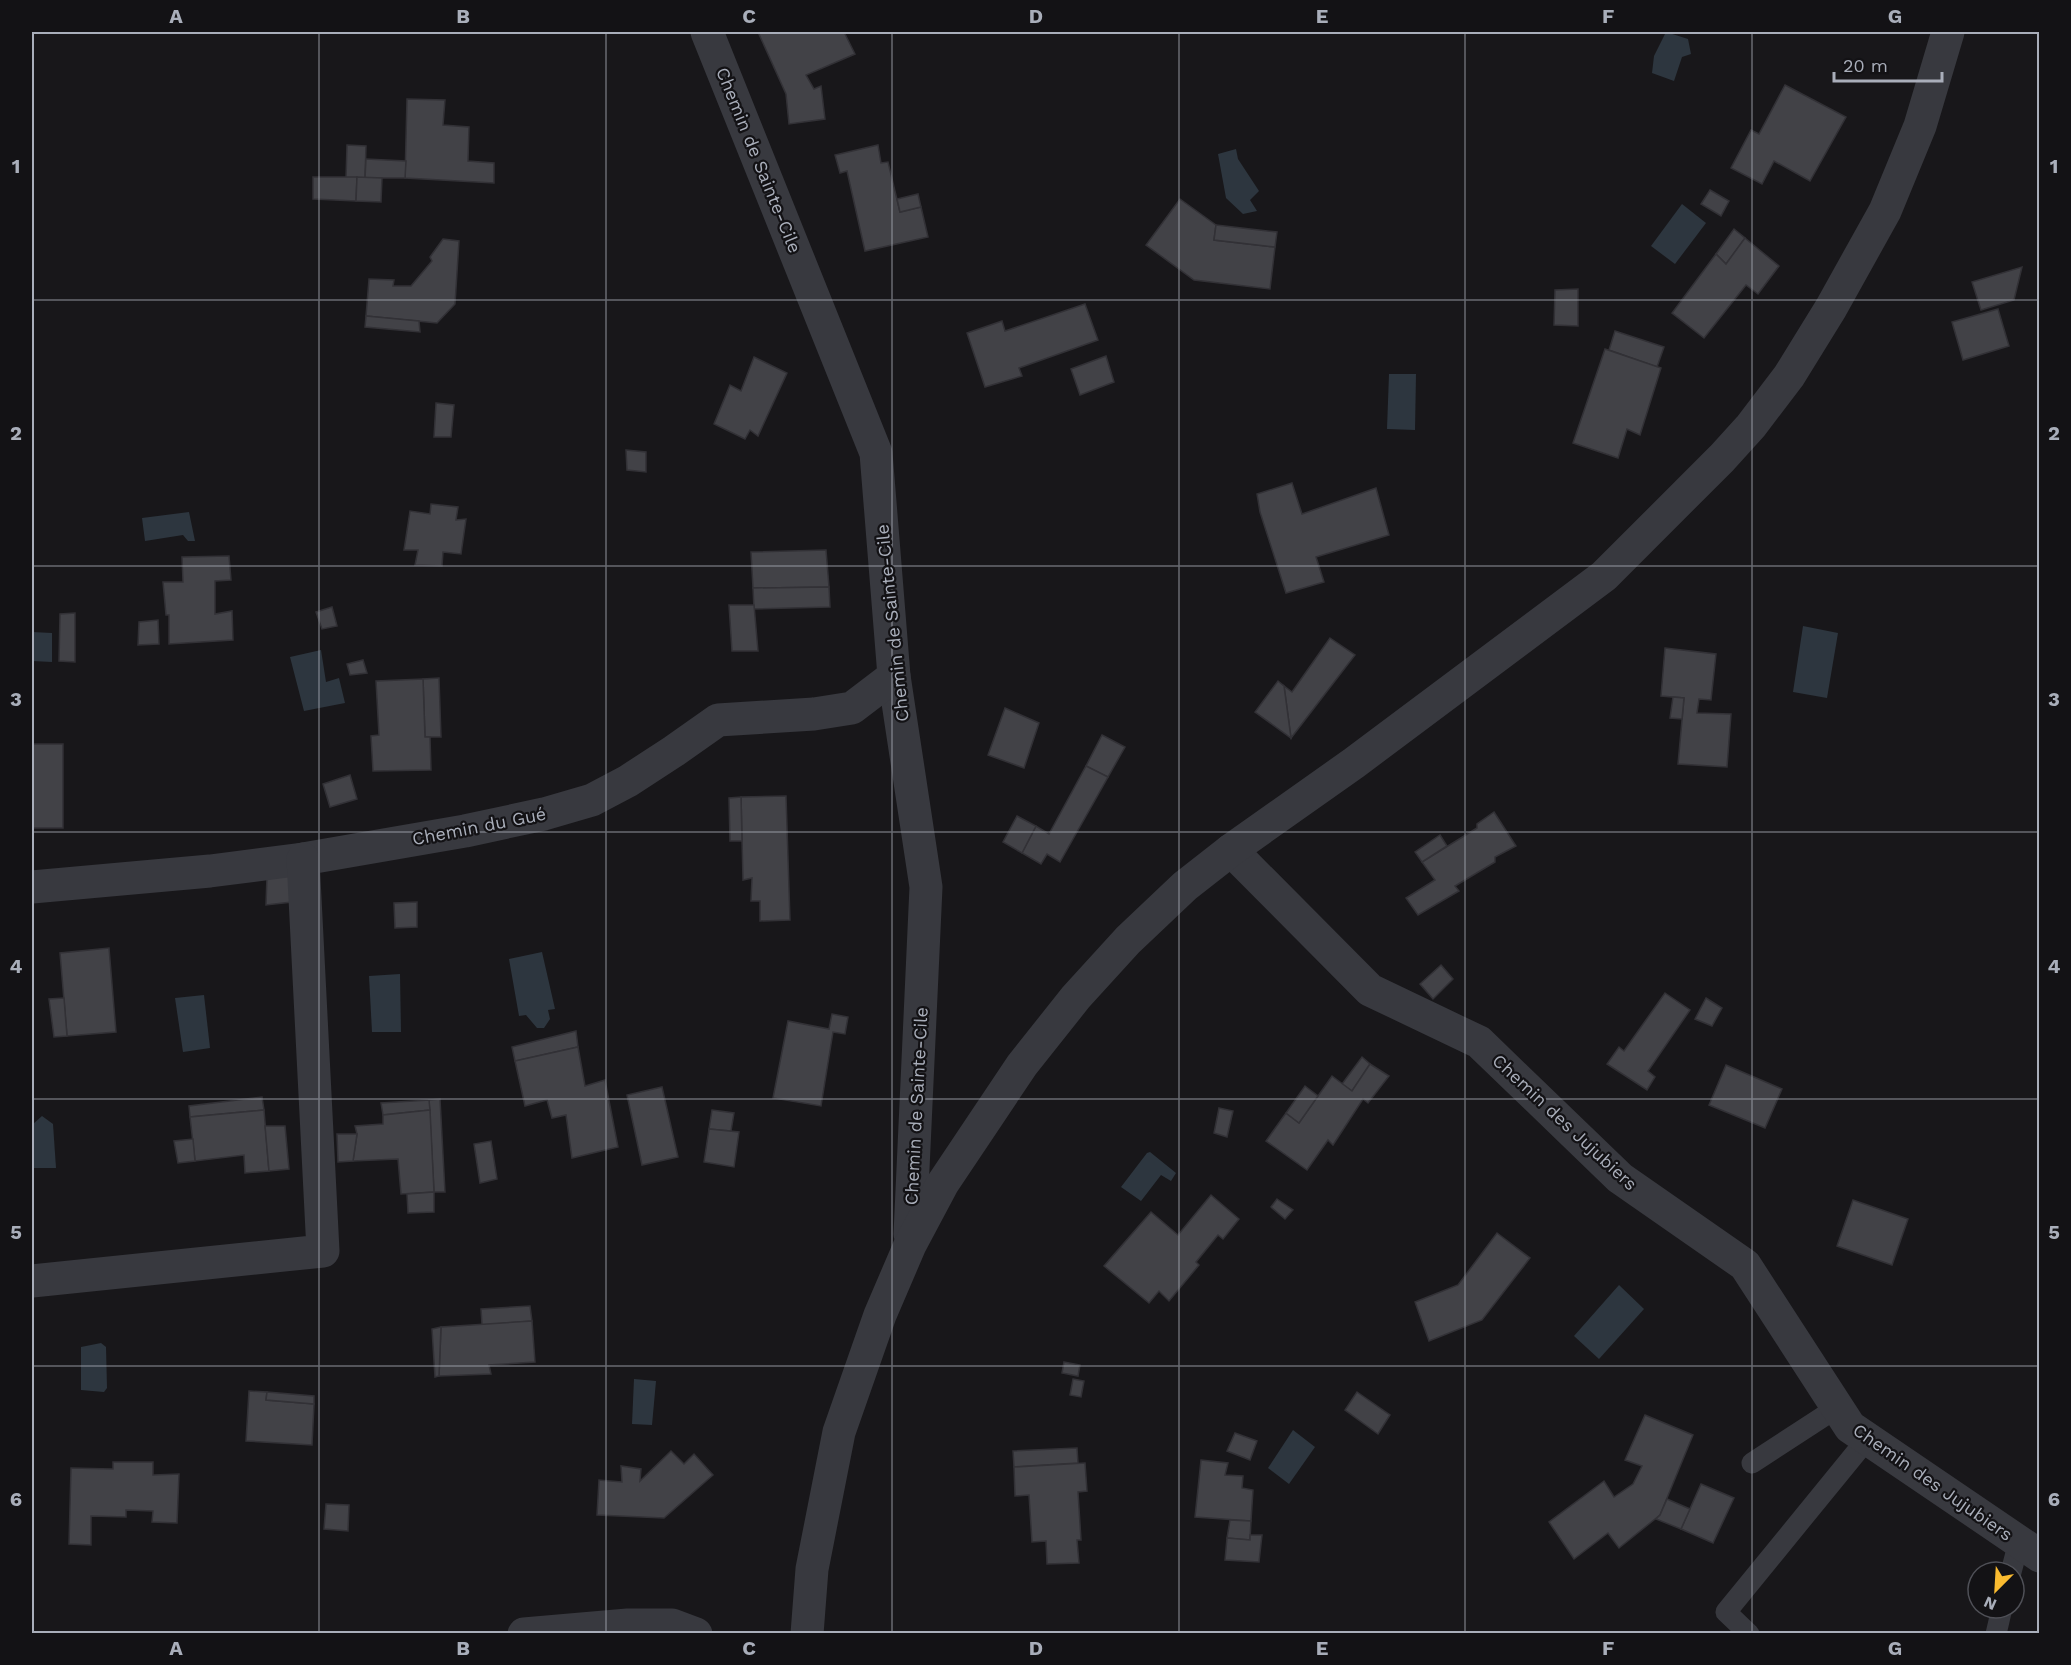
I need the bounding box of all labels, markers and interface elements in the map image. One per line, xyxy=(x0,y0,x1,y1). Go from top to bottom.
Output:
text: A xyxy=(169,4,183,28)
text: B xyxy=(456,4,470,28)
text: C xyxy=(742,4,756,28)
text: D xyxy=(1029,4,1043,28)
text: E xyxy=(1316,4,1328,28)
text: F xyxy=(1602,4,1614,28)
text: G xyxy=(1888,4,1902,28)
scale bar xyxy=(1834,45,1942,83)
text: 20 m xyxy=(1843,55,1888,76)
street label: Chemin de Sainte-Cile xyxy=(712,64,806,256)
text: 1 xyxy=(12,154,20,178)
text: 1 xyxy=(2050,154,2058,178)
text: 2 xyxy=(10,421,22,445)
text: 2 xyxy=(2048,421,2060,445)
street label: Chemin de Sainte-Cile xyxy=(871,523,913,723)
text: 3 xyxy=(10,687,22,711)
text: 3 xyxy=(2048,687,2060,711)
street label: Chemin du Gué xyxy=(410,803,548,849)
text: 4 xyxy=(10,954,23,978)
text: 4 xyxy=(2048,954,2061,978)
street label: Chemin de Sainte-Cile xyxy=(900,1006,932,1206)
street label: Chemin des Jujubiers xyxy=(1488,1050,1642,1194)
text: 5 xyxy=(10,1220,22,1244)
text: 5 xyxy=(2048,1220,2060,1244)
street label: Chemin des Jujubiers xyxy=(1849,1419,2017,1545)
text: 6 xyxy=(10,1487,22,1511)
text: 6 xyxy=(2048,1487,2060,1511)
north arrow xyxy=(1966,1560,2026,1620)
text: N xyxy=(1981,1592,1999,1614)
text: A xyxy=(169,1636,183,1660)
text: B xyxy=(456,1636,470,1660)
text: C xyxy=(742,1636,756,1660)
text: D xyxy=(1029,1636,1043,1660)
text: E xyxy=(1316,1636,1328,1660)
text: F xyxy=(1602,1636,1614,1660)
text: G xyxy=(1888,1636,1902,1660)

